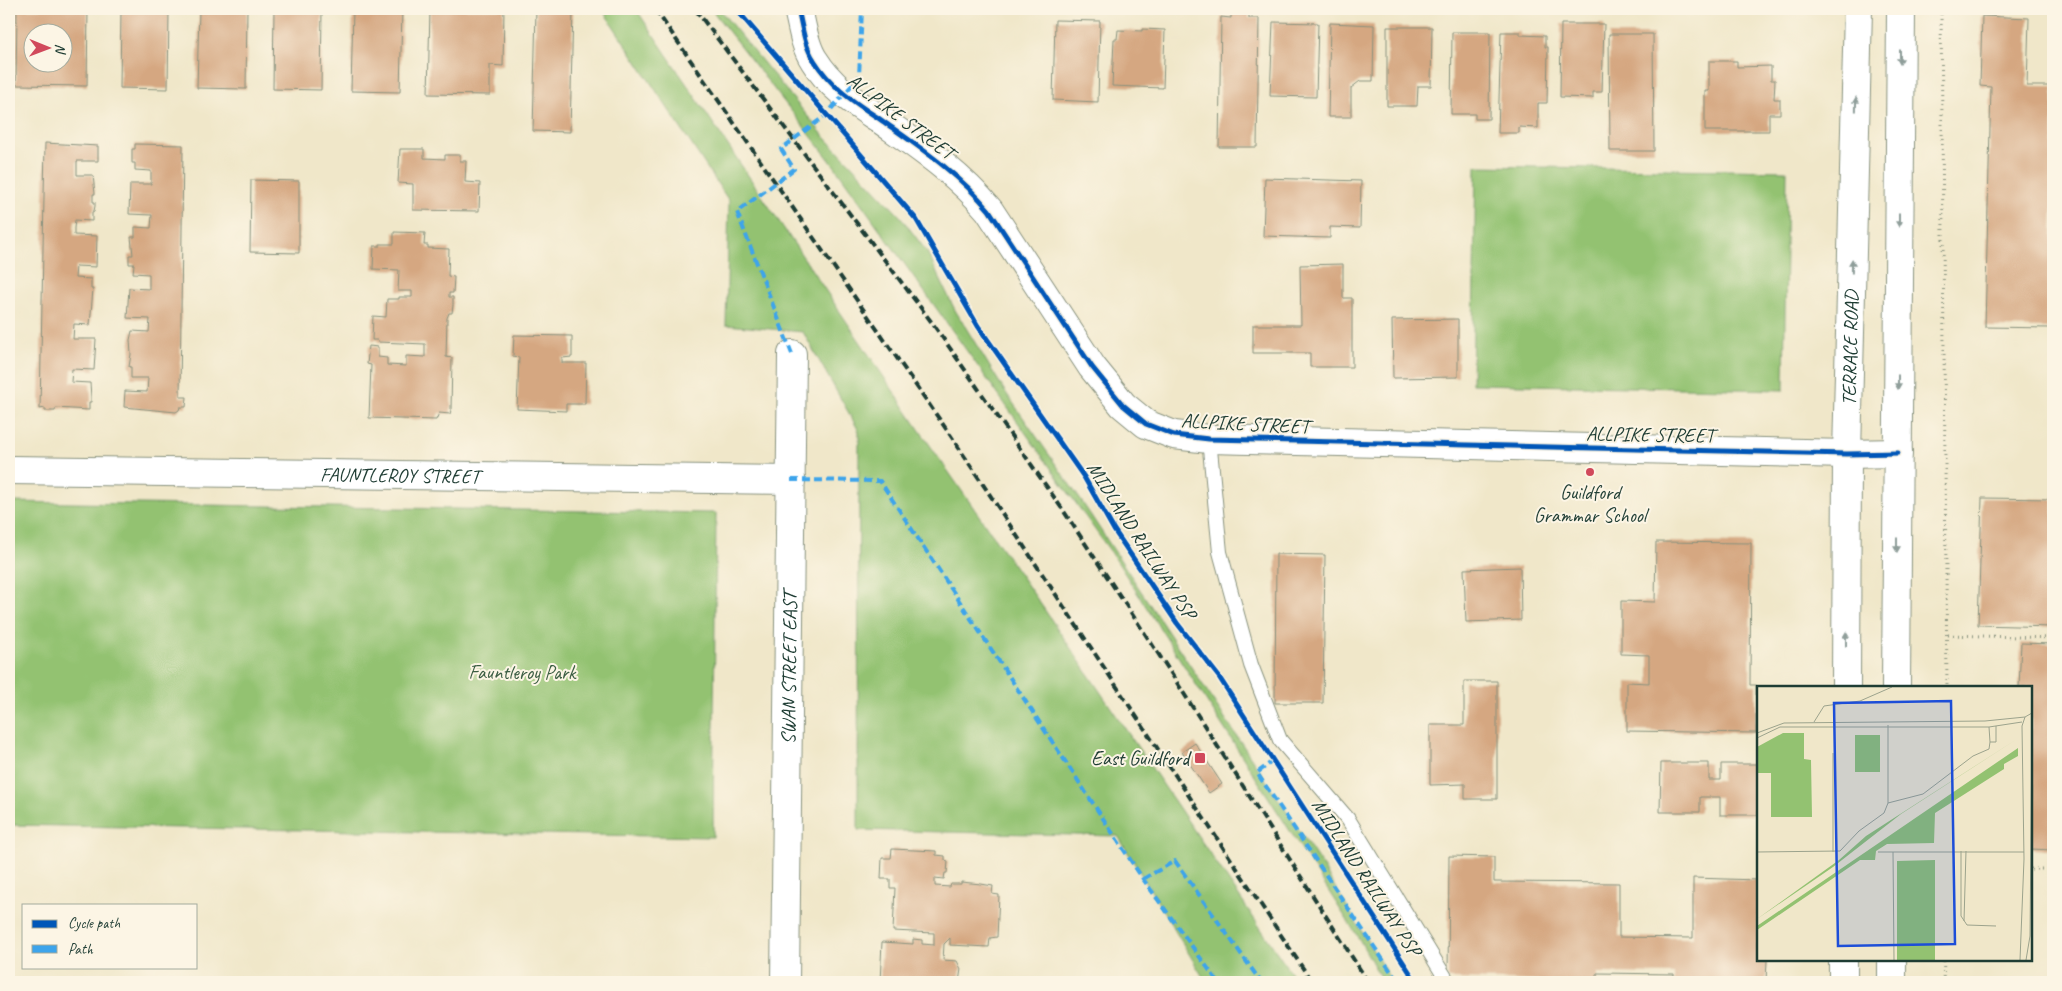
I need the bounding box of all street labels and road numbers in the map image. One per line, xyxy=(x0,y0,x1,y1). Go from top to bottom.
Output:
street label: ALLPIKE STREET xyxy=(842,68,963,168)
street label: TERRACE ROAD xyxy=(1836,288,1864,406)
street label: ALLPIKE STREET xyxy=(1180,408,1314,440)
street label: ALLPIKE STREET xyxy=(1586,421,1719,448)
street label: MIDLAND RAILWAY PSP xyxy=(1081,457,1203,626)
street label: FAUNTLEROY STREET xyxy=(320,462,484,489)
street label: SWAN STREET EAST xyxy=(776,587,802,745)
street label: MIDLAND RAILWAY PSP xyxy=(1306,794,1428,963)

